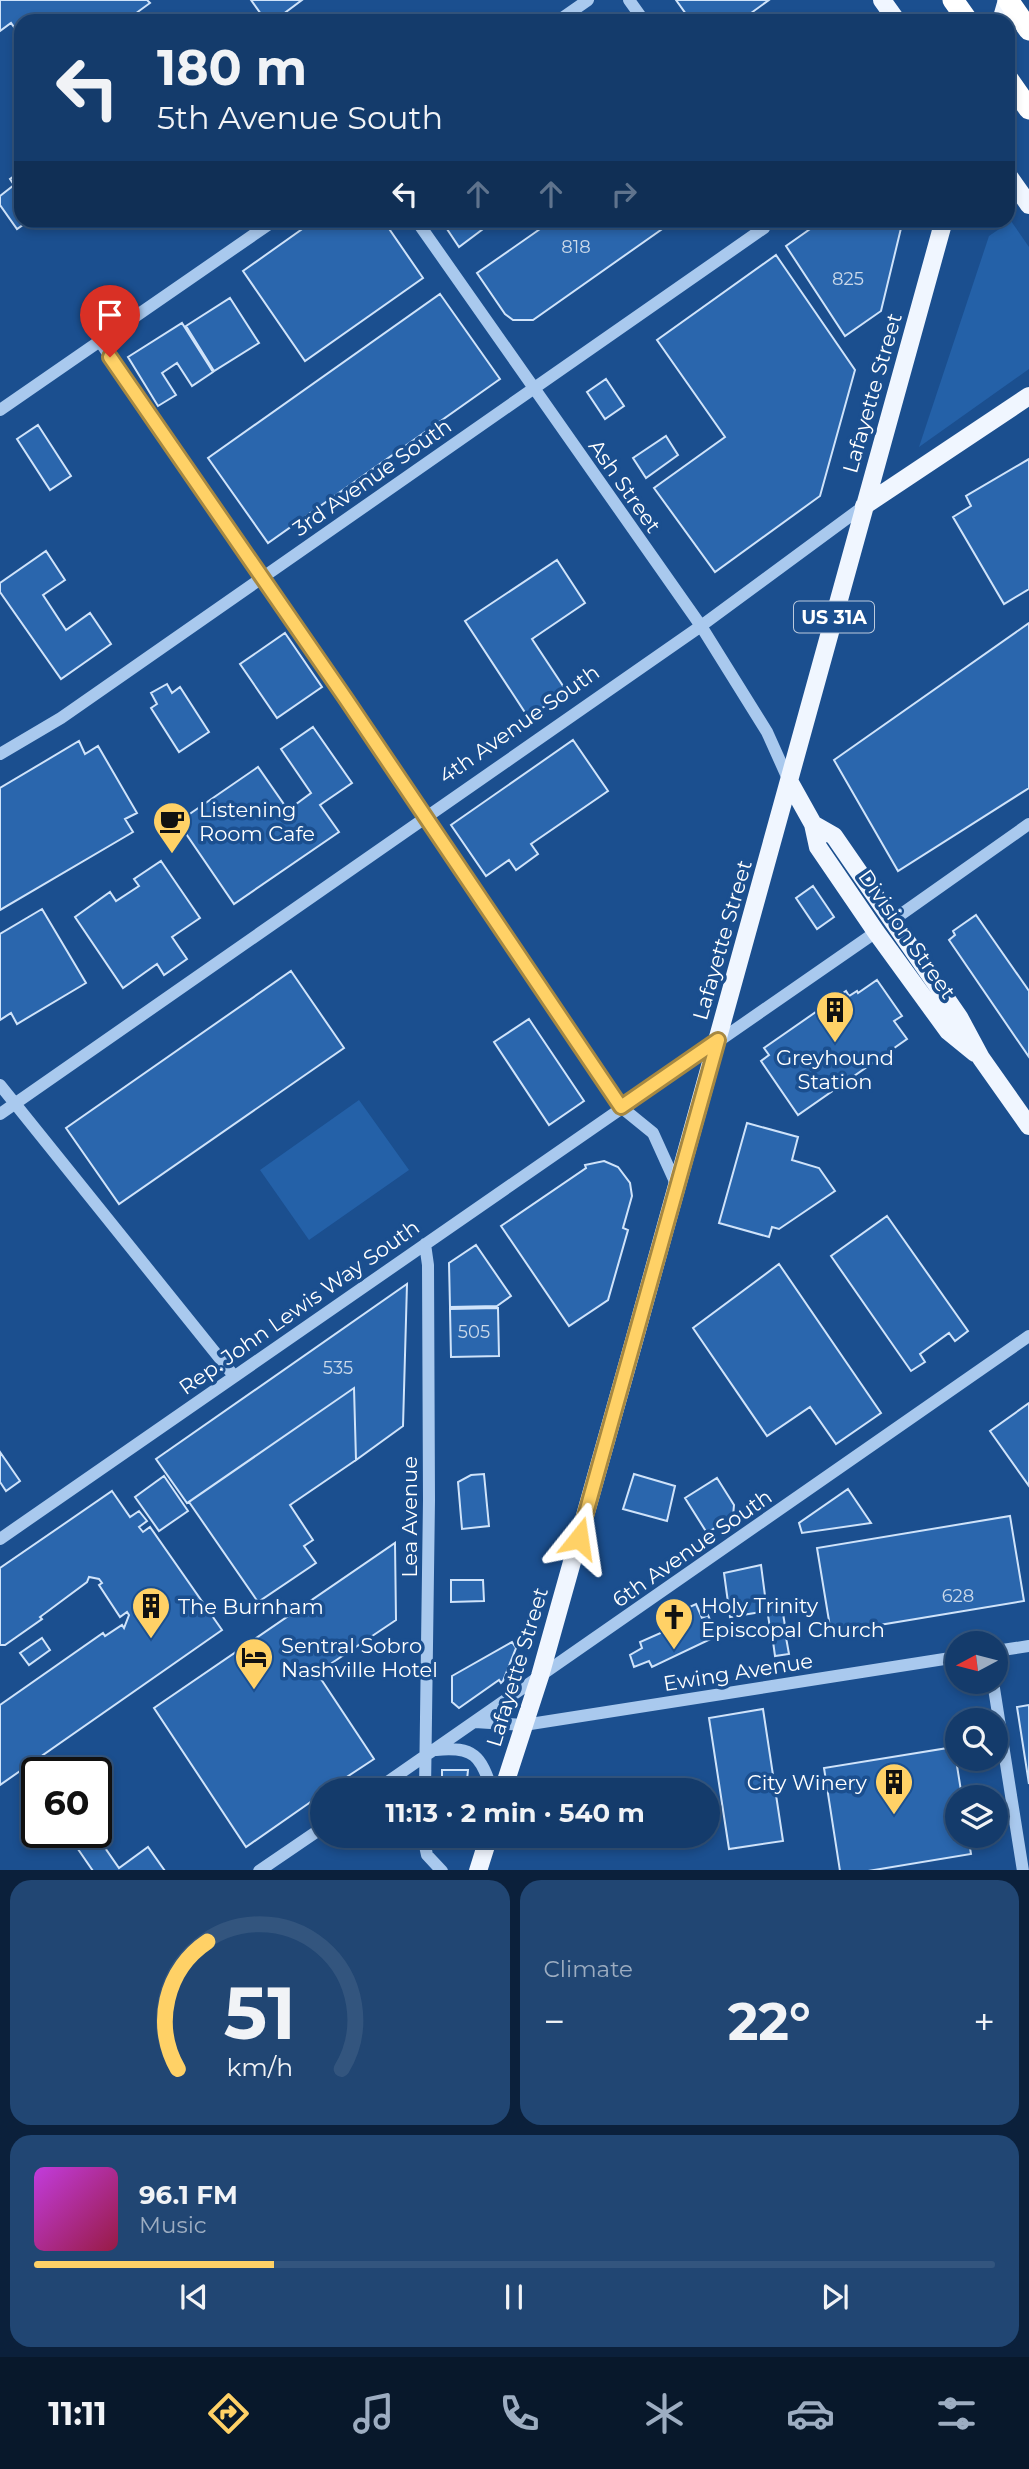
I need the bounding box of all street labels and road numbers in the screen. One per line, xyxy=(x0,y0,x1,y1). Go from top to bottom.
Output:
street label: Lafayette Street xyxy=(837,310,907,476)
street label: 3rd Avenue South xyxy=(288,413,456,541)
street label: Ash Street xyxy=(584,434,666,538)
road number: US 31A xyxy=(794,602,874,632)
street label: 4th Avenue South xyxy=(434,659,604,789)
street label: Lafayette Street xyxy=(687,857,757,1023)
street label: Division Street xyxy=(853,864,961,1004)
street label: Rep. John Lewis Way South xyxy=(174,1214,424,1400)
street label: Lea Avenue xyxy=(397,1456,422,1578)
street label: 6th Avenue South xyxy=(608,1484,776,1612)
street label: Lafayette Street xyxy=(481,1584,553,1750)
street label: Ewing Avenue xyxy=(661,1648,815,1696)

